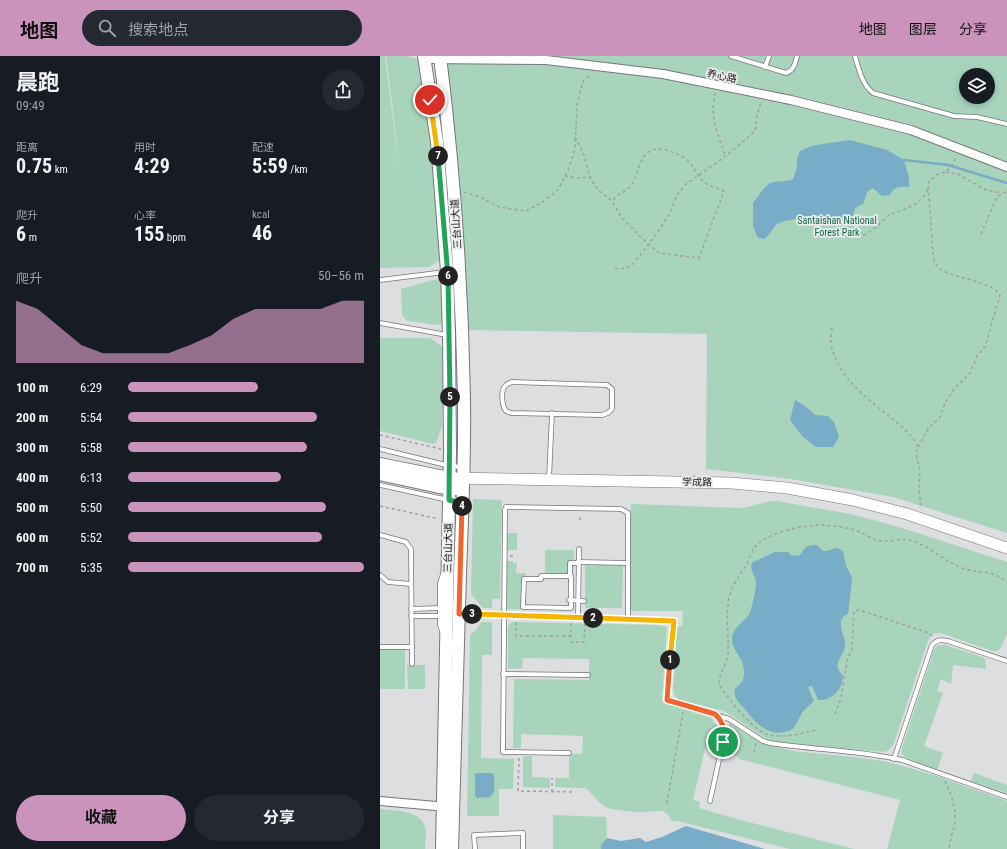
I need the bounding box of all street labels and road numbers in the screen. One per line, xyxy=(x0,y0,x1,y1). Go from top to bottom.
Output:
street label: 养心路 xyxy=(706,68,738,84)
street label: 三台山大道 xyxy=(449,199,463,249)
street label: 学成路 xyxy=(682,476,712,488)
street label: 三台山大道 xyxy=(442,523,454,573)

